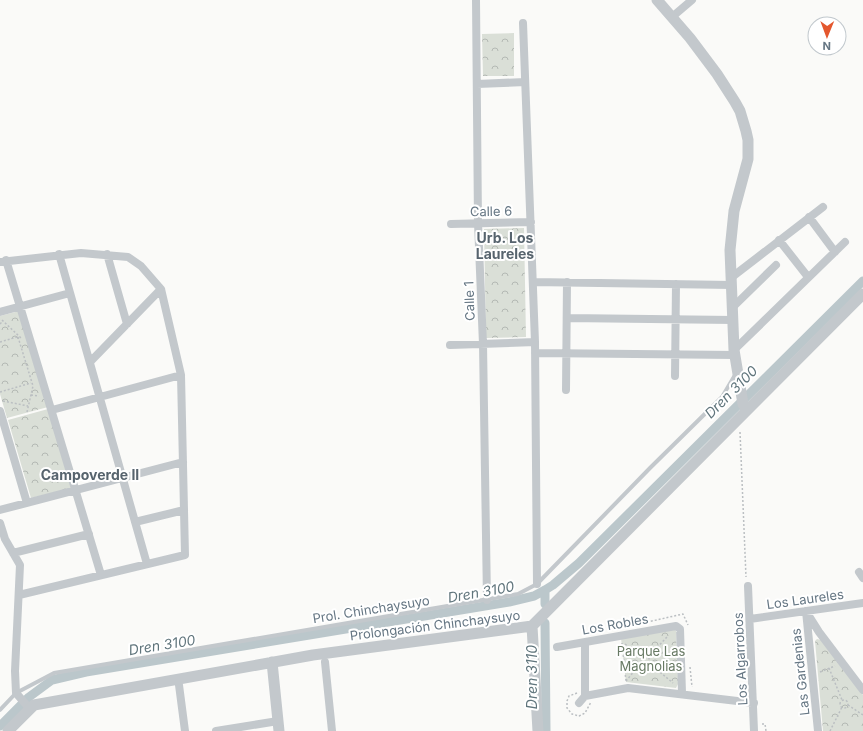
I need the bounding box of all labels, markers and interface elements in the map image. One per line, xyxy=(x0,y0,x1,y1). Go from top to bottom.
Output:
north arrow xyxy=(807,16,847,56)
text: N xyxy=(823,39,831,53)
street label: Calle 6 xyxy=(470,203,512,219)
district label: Urb. Los Laureles xyxy=(476,229,534,262)
street label: Calle 1 xyxy=(460,281,478,321)
water label: Dren 3100 xyxy=(701,362,761,421)
district label: Campoverde II xyxy=(41,466,139,483)
water label: Dren 3100 xyxy=(446,577,516,606)
street label: Los Laureles xyxy=(765,586,845,612)
street label: Prol. Chinchaysuyo xyxy=(311,592,431,626)
street label: Prolongación Chinchaysuyo xyxy=(349,607,521,643)
street label: Los Robles xyxy=(581,610,650,638)
street label: Los Algarrobos xyxy=(730,612,750,706)
street label: Las Gardenias xyxy=(787,628,813,716)
water label: Dren 3100 xyxy=(127,631,197,658)
park label: Parque Las Magnolias xyxy=(617,643,685,674)
water label: Dren 3110 xyxy=(523,645,540,709)

